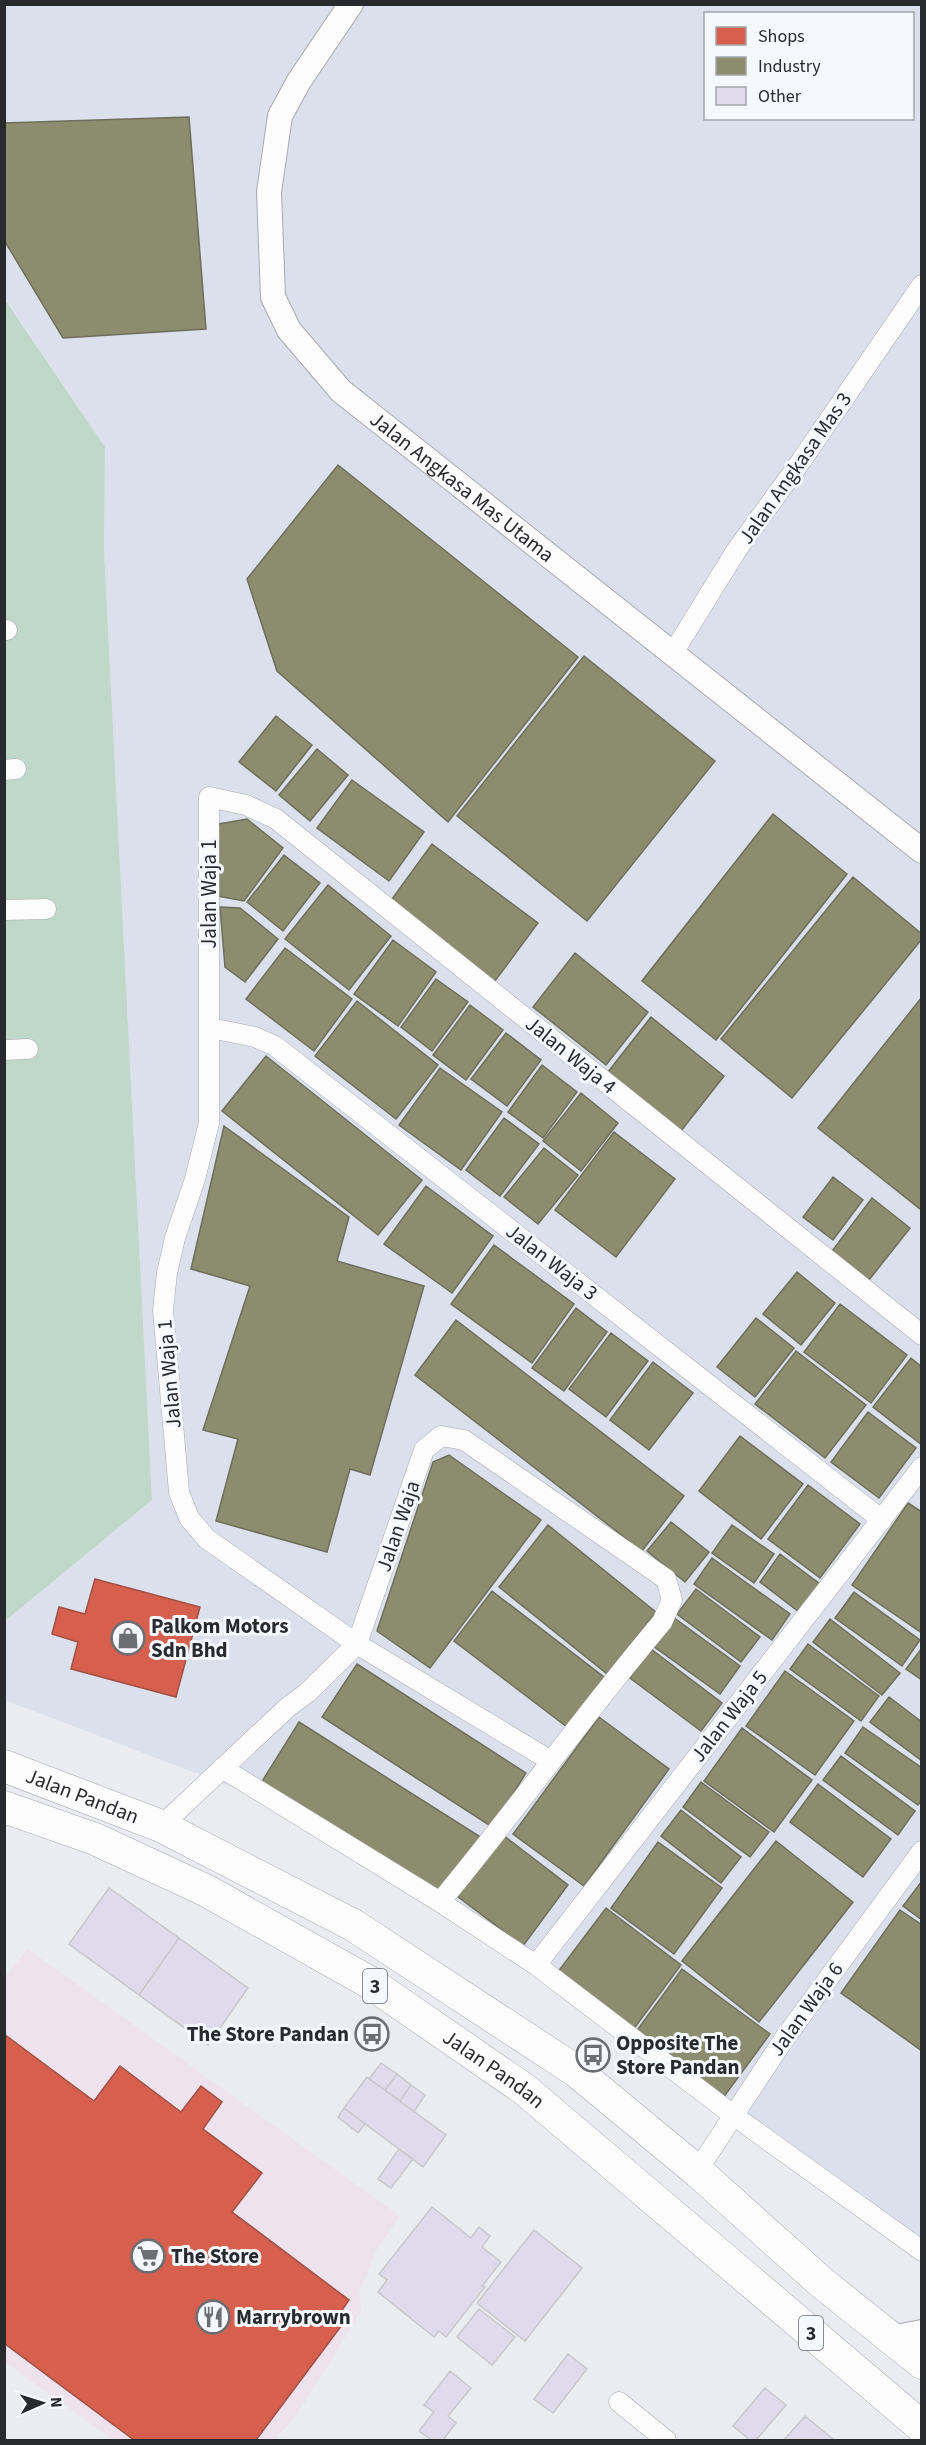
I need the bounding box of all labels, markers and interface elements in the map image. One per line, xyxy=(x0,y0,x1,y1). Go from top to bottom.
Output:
legend xyxy=(704,12,914,120)
text: Shops xyxy=(758,24,805,49)
text: Industry xyxy=(758,54,821,79)
text: Other xyxy=(758,84,802,109)
street label: Jalan Angkasa Mas 3 xyxy=(731,386,859,550)
street label: Jalan Angkasa Mas Utama xyxy=(364,404,561,569)
street label: Jalan Waja 1 xyxy=(194,839,224,949)
street label: Jalan Waja 4 xyxy=(519,1009,623,1101)
street label: Jalan Waja 3 xyxy=(500,1216,604,1308)
street label: Jalan Waja 1 xyxy=(149,1318,189,1430)
street label: Jalan Waja xyxy=(368,1476,428,1576)
place label: Palkom Motors Sdn Bhd xyxy=(151,1611,289,1665)
shop icon: Palkom Motors Sdn Bhd xyxy=(110,1620,146,1656)
street label: Jalan Waja 5 xyxy=(683,1664,775,1768)
street label: Jalan Pandan xyxy=(21,1761,143,1831)
street label: Jalan Waja 6 xyxy=(762,1956,850,2062)
road number: 3 xyxy=(363,1969,387,2003)
bus stop icon: The Store Pandan xyxy=(354,2016,390,2052)
place label: The Store Pandan xyxy=(187,2019,349,2049)
street label: Jalan Pandan xyxy=(437,2022,552,2116)
place label: Opposite The Store Pandan xyxy=(616,2028,740,2082)
bus stop icon: Opposite The Store Pandan xyxy=(575,2037,611,2073)
supermarket icon: The Store xyxy=(130,2238,166,2274)
place label: The Store xyxy=(171,2241,259,2271)
restaurant icon: Marrybrown xyxy=(195,2299,231,2335)
place label: Marrybrown xyxy=(236,2302,351,2332)
road number: 3 xyxy=(799,2316,823,2350)
north arrow xyxy=(12,2373,72,2433)
text: N xyxy=(45,2396,67,2408)

